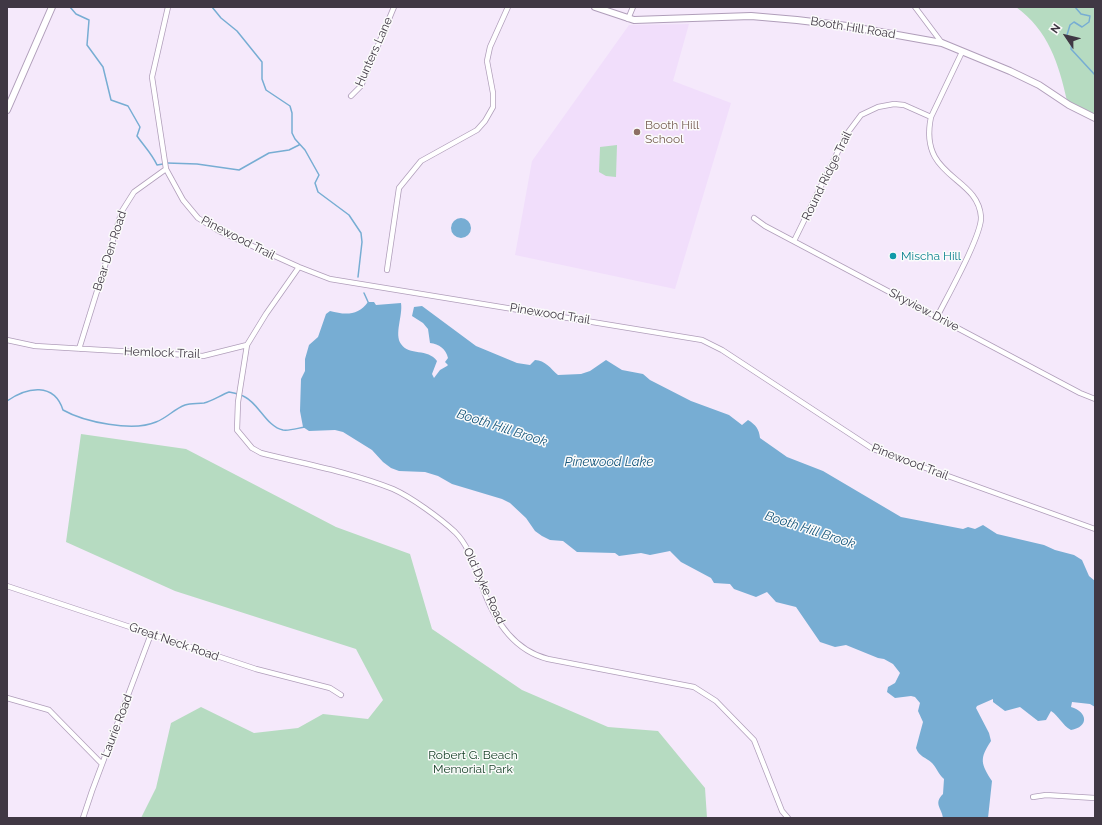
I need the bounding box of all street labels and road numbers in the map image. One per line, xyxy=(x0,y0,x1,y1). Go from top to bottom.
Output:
street label: Booth Hill Road xyxy=(809,14,897,42)
street label: Hunters Lane xyxy=(352,15,396,89)
street label: Round Ridge Trail xyxy=(799,129,855,223)
street label: Bear Den Road xyxy=(90,209,130,293)
street label: Pinewood Trail xyxy=(199,213,277,263)
street label: Skyview Drive xyxy=(886,285,962,335)
street label: Pinewood Trail xyxy=(509,301,591,327)
street label: Hemlock Trail xyxy=(124,344,200,362)
street label: Pinewood Trail xyxy=(870,441,950,483)
street label: Old Dyke Road xyxy=(460,545,508,627)
street label: Great Neck Road xyxy=(127,620,221,664)
street label: Laurie Road xyxy=(98,692,136,760)

